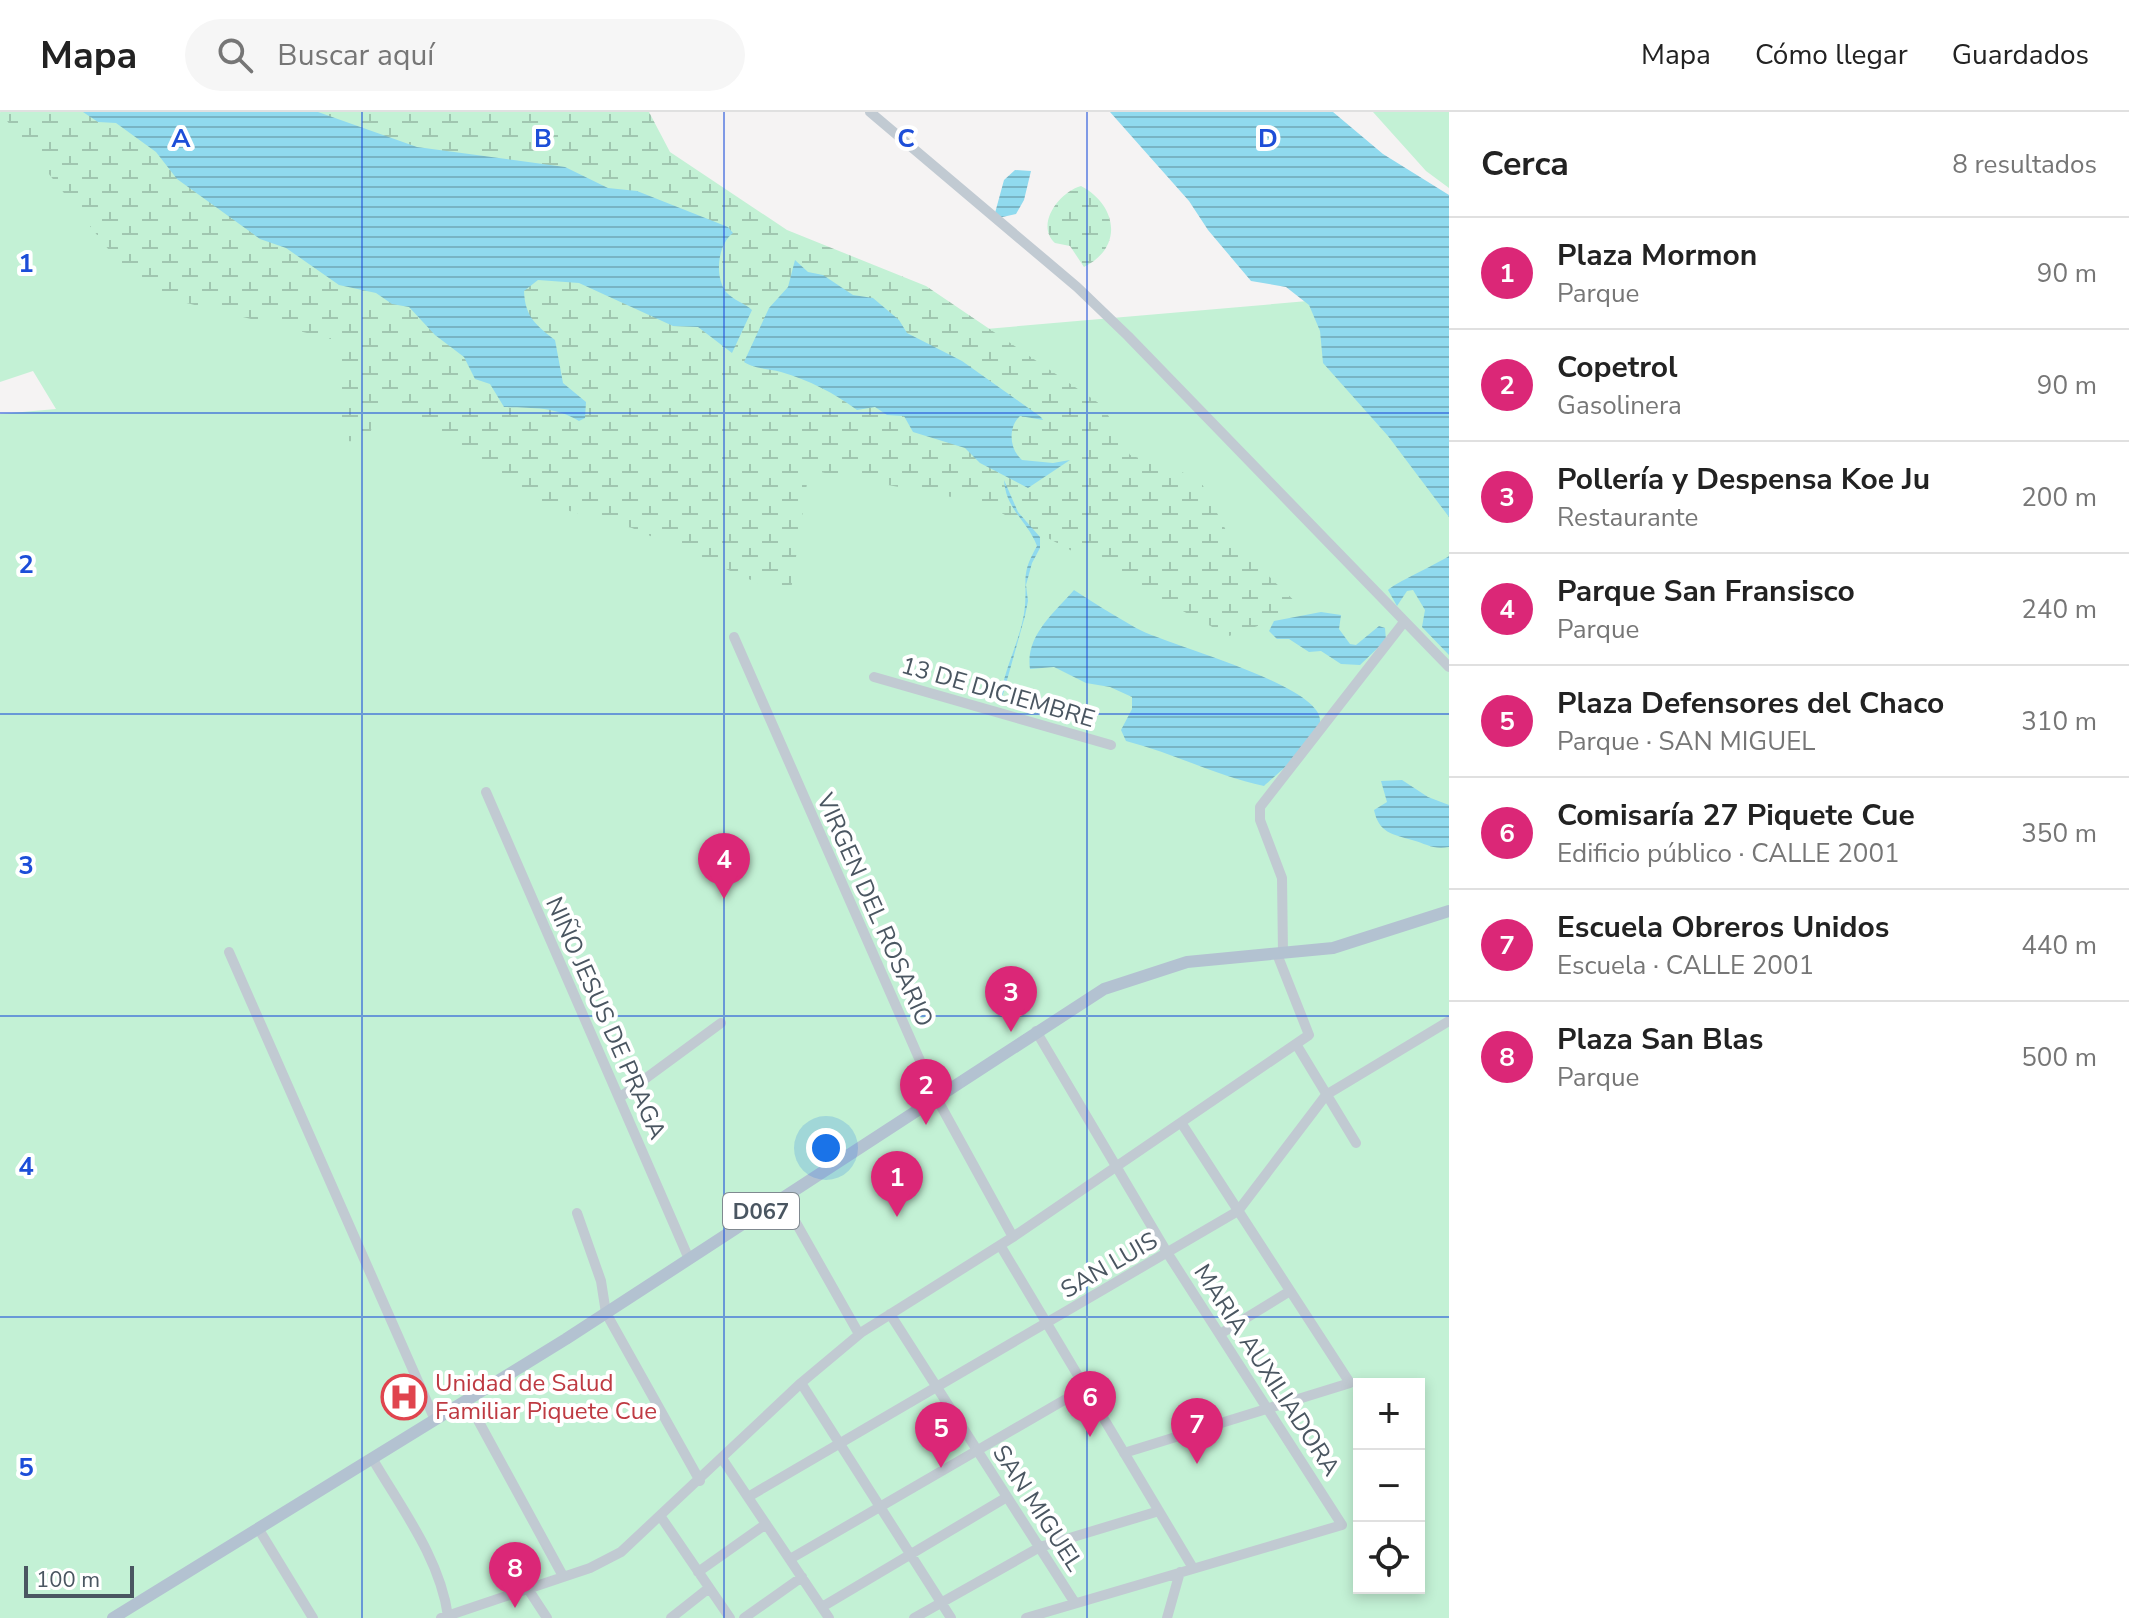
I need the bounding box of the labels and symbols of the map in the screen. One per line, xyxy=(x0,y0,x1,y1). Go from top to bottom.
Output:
text: A xyxy=(171,121,191,156)
text: B xyxy=(534,121,552,156)
text: C xyxy=(897,121,915,156)
text: D xyxy=(1258,121,1278,156)
text: 1 xyxy=(18,246,34,281)
text: 2 xyxy=(18,547,34,582)
street label: 13 DE DICIEMBRE xyxy=(897,649,1099,735)
street label: VIRGEN DEL ROSARIO xyxy=(809,787,941,1032)
pin: 4 xyxy=(698,833,750,899)
text: 3 xyxy=(18,848,34,883)
street label: NIÑO JESUS DE PRAGA xyxy=(538,892,674,1145)
pin: 3 xyxy=(985,966,1037,1032)
pin: 2 xyxy=(900,1059,952,1125)
your location xyxy=(806,1128,846,1168)
text: 4 xyxy=(18,1149,34,1184)
pin: 1 xyxy=(871,1151,923,1217)
road number: D067 xyxy=(723,1193,799,1229)
street label: SAN LUIS xyxy=(1055,1224,1163,1306)
street label: MARIA AUXILIADORA xyxy=(1186,1258,1348,1482)
place label: Unidad de Salud Familiar Piquete Cue xyxy=(435,1367,657,1427)
pin: 6 xyxy=(1064,1371,1116,1437)
hospital icon: Unidad de Salud Familiar Piquete Cue xyxy=(380,1373,428,1421)
pin: 7 xyxy=(1171,1398,1223,1464)
pin: 5 xyxy=(915,1402,967,1468)
street label: SAN MIGUEL xyxy=(985,1439,1091,1577)
text: 5 xyxy=(18,1450,34,1485)
pin: 8 xyxy=(489,1542,541,1608)
scale bar xyxy=(24,1562,134,1598)

